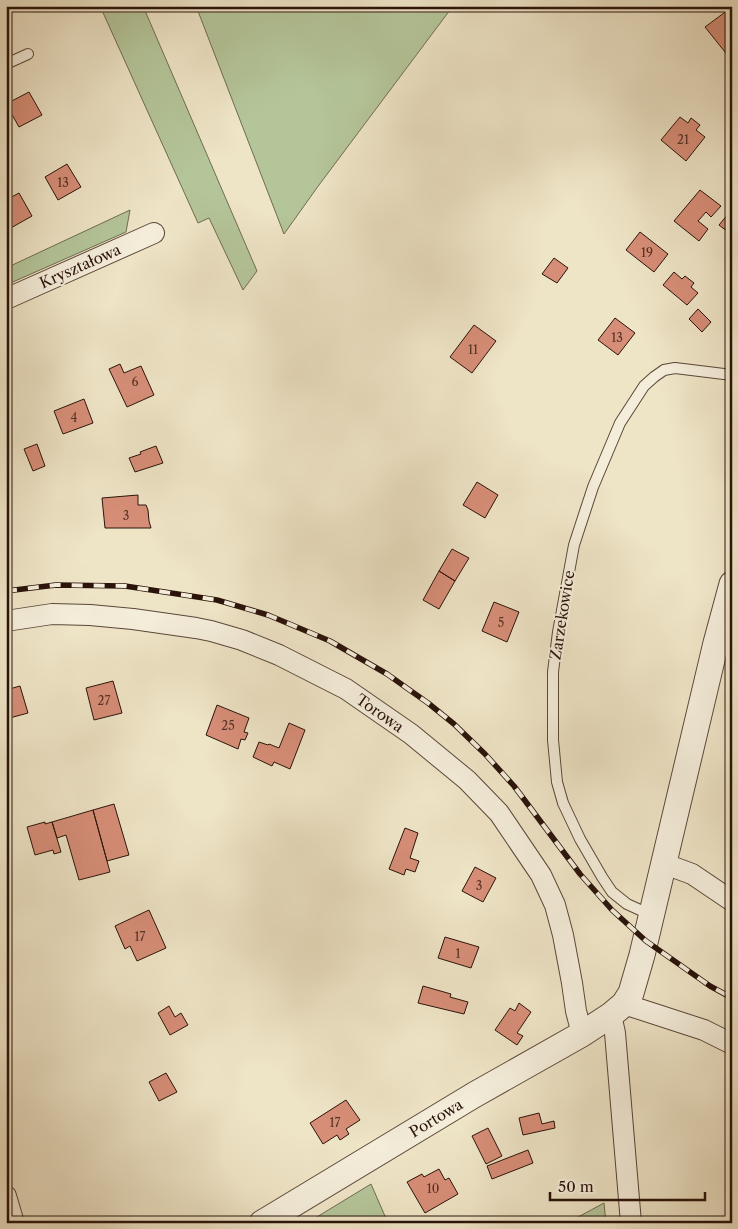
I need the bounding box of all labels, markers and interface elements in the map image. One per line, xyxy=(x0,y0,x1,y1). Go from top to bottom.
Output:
house number: 21 xyxy=(677,132,689,147)
house number: 13 xyxy=(57,175,69,190)
street label: Kryształowa xyxy=(37,240,124,292)
house number: 19 xyxy=(641,245,653,260)
house number: 13 xyxy=(611,330,623,345)
house number: 11 xyxy=(468,342,478,357)
house number: 6 xyxy=(131,374,139,389)
house number: 4 xyxy=(71,410,78,425)
house number: 3 xyxy=(123,508,129,523)
street label: Zarzekowice xyxy=(546,569,578,661)
house number: 5 xyxy=(498,615,504,630)
street label: Torowa xyxy=(353,690,408,736)
house number: 27 xyxy=(98,693,110,708)
house number: 25 xyxy=(221,718,235,733)
house number: 3 xyxy=(476,878,482,893)
house number: 17 xyxy=(135,929,146,944)
house number: 1 xyxy=(455,946,461,961)
street label: Portowa xyxy=(406,1095,466,1141)
house number: 17 xyxy=(330,1115,341,1130)
scale bar xyxy=(550,1169,706,1201)
text: 50 m xyxy=(558,1177,594,1196)
house number: 10 xyxy=(427,1181,439,1196)

